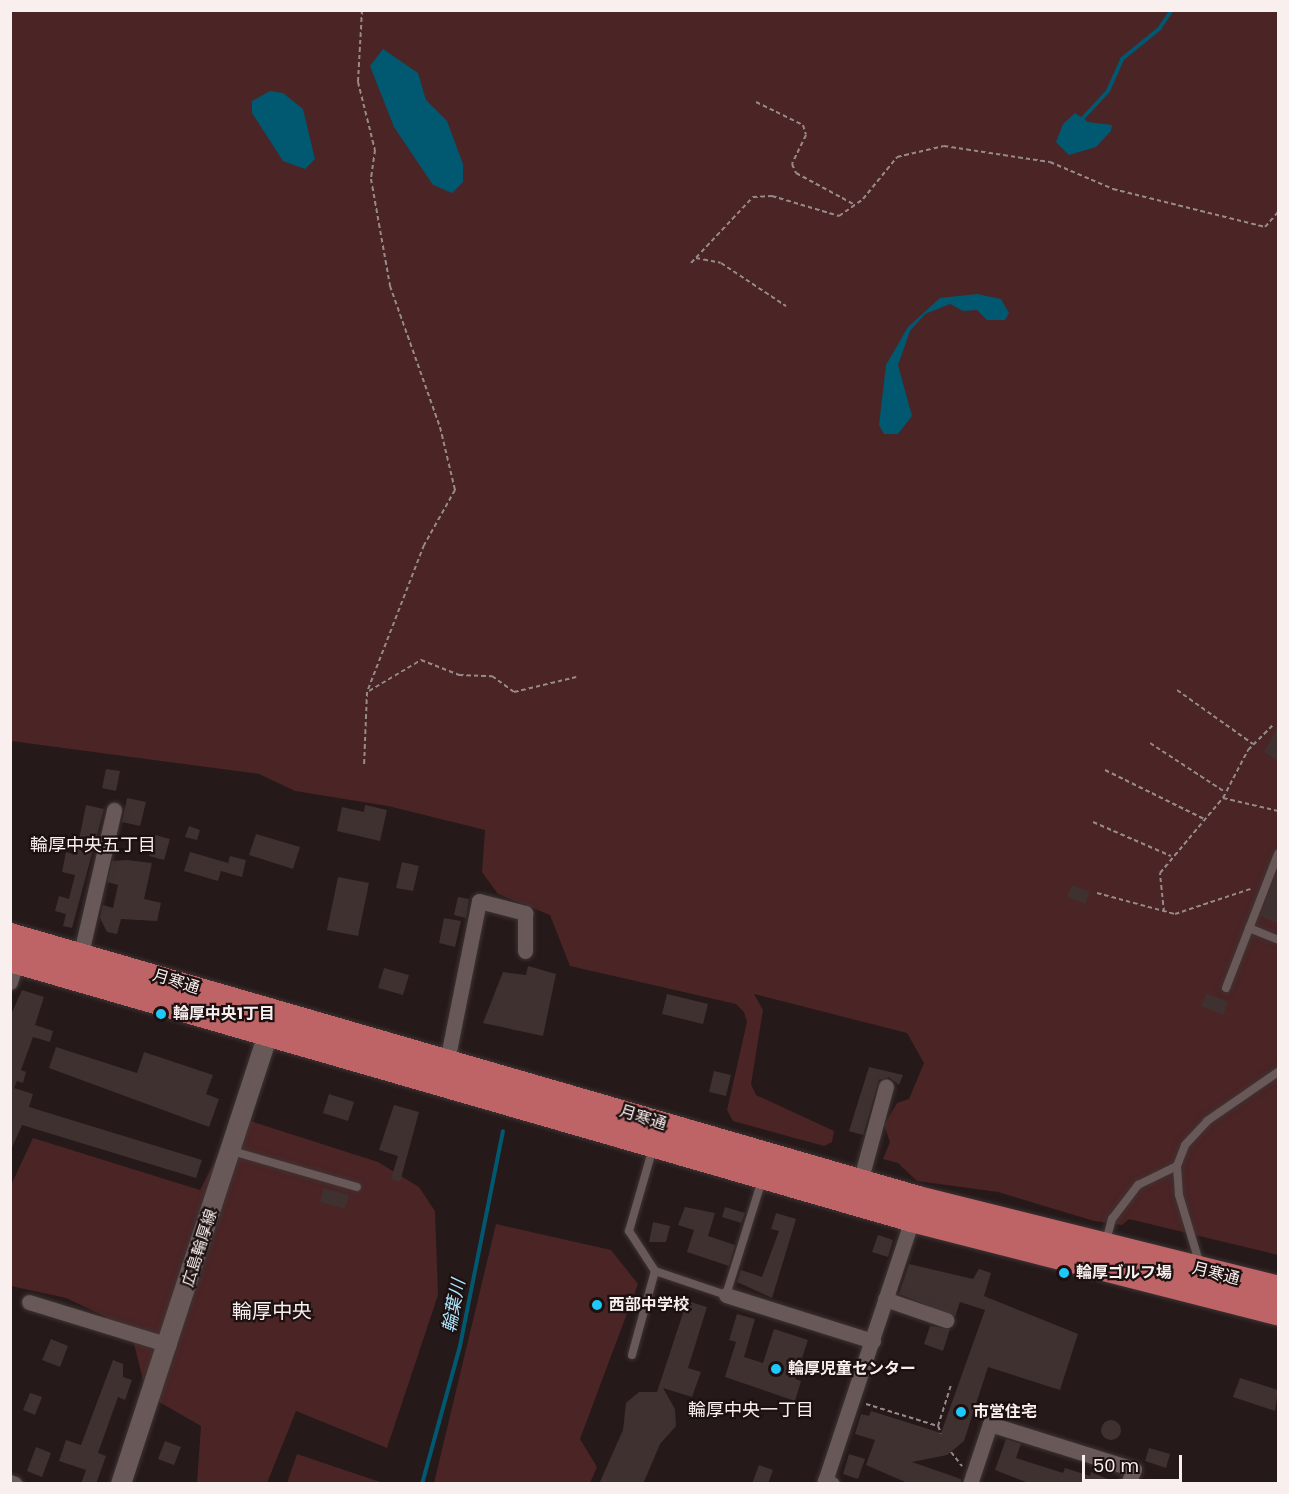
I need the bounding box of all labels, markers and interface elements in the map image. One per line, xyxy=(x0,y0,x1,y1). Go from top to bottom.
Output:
district label: 輪厚中央五丁目 xyxy=(30,834,156,856)
street label: 月寒通 xyxy=(150,966,202,998)
place label: 輪厚中央1丁目 xyxy=(173,1004,275,1024)
marker: 輪厚中央1丁目 xyxy=(154,1007,168,1021)
street label: 月寒通 xyxy=(617,1102,669,1134)
street label: 広島輪厚線 xyxy=(179,1207,221,1289)
street label: 月寒通 xyxy=(1190,1259,1242,1289)
place label: 輪厚ゴルフ場 xyxy=(1076,1263,1172,1283)
marker: 輪厚ゴルフ場 xyxy=(1057,1266,1071,1280)
water label: 輪葉川 xyxy=(438,1277,470,1335)
place label: 西部中学校 xyxy=(609,1295,689,1315)
marker: 西部中学校 xyxy=(590,1298,604,1312)
district label: 輪厚中央 xyxy=(232,1299,312,1323)
place label: 輪厚児童センター xyxy=(788,1359,916,1379)
marker: 輪厚児童センター xyxy=(769,1362,783,1376)
district label: 輪厚中央一丁目 xyxy=(688,1399,814,1421)
place label: 市営住宅 xyxy=(973,1402,1037,1422)
marker: 市営住宅 xyxy=(954,1405,968,1419)
scale bar xyxy=(1085,1443,1186,1481)
text: 50 m xyxy=(1093,1453,1139,1478)

